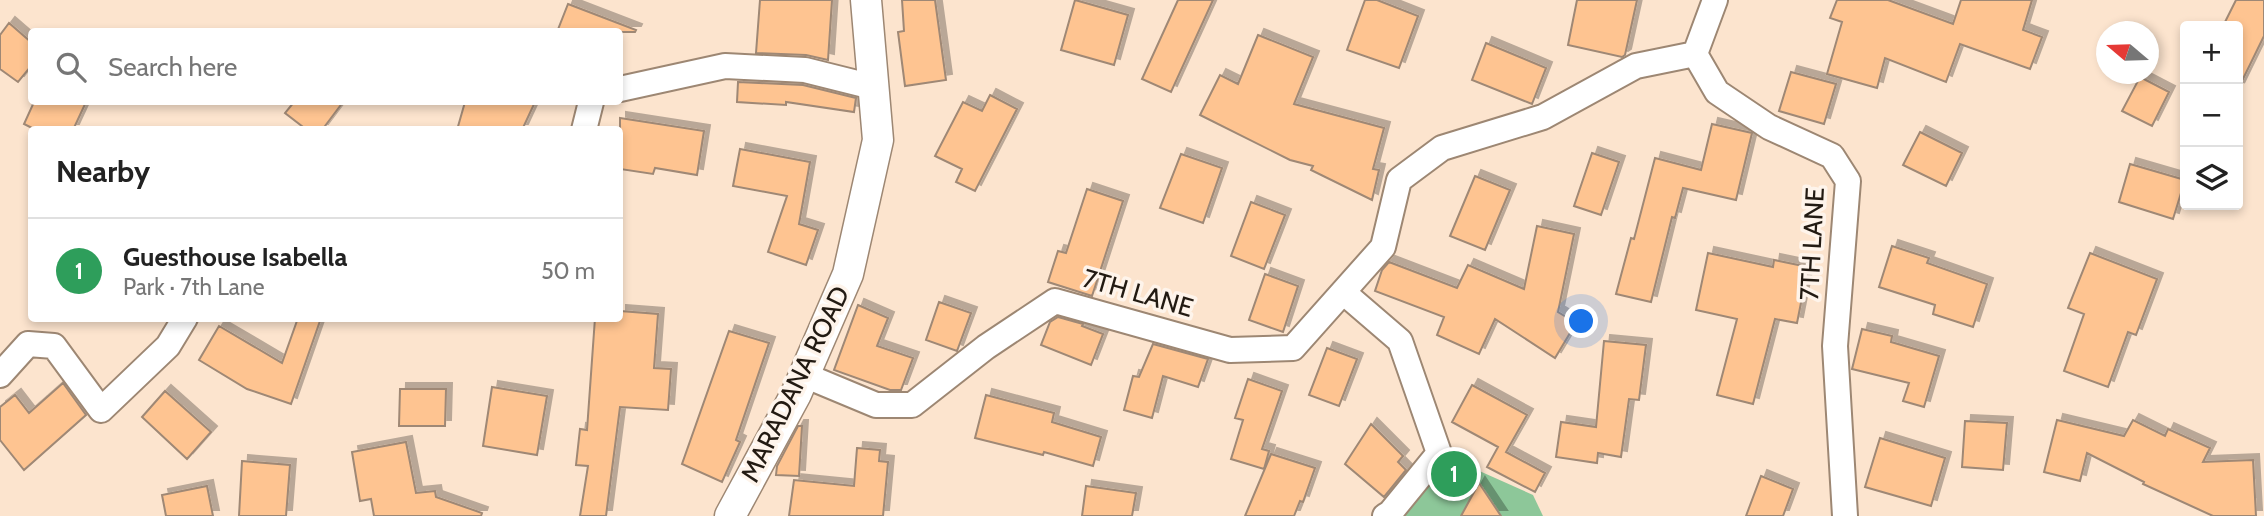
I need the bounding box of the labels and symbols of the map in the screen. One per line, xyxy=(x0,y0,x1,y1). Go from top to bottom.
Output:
north arrow xyxy=(2096,21,2159,84)
street label: 7TH LANE xyxy=(1793,187,1831,301)
street label: 7TH LANE xyxy=(1079,262,1197,324)
street label: MARADANA ROAD xyxy=(734,281,856,487)
your location xyxy=(1564,304,1598,338)
pin: 1 xyxy=(1431,448,1477,500)

